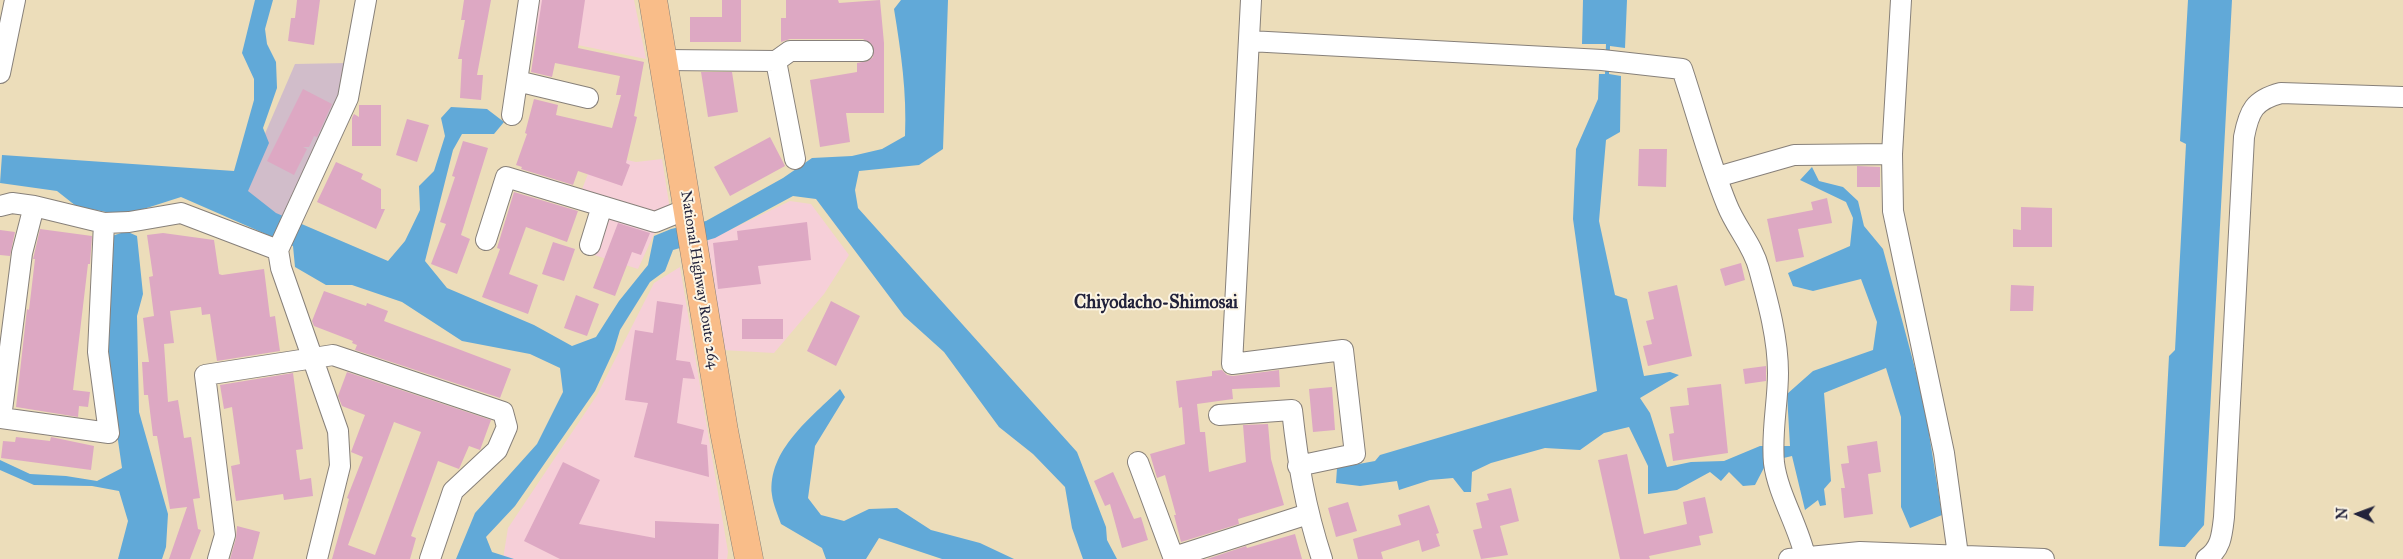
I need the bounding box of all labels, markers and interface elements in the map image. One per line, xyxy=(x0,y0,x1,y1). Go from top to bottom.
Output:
street label: National Highway Route 264 xyxy=(676,190,722,370)
district label: Chiyodacho-Shimosai xyxy=(1074,293,1238,315)
north arrow xyxy=(2333,489,2383,539)
text: N xyxy=(2334,507,2351,520)

